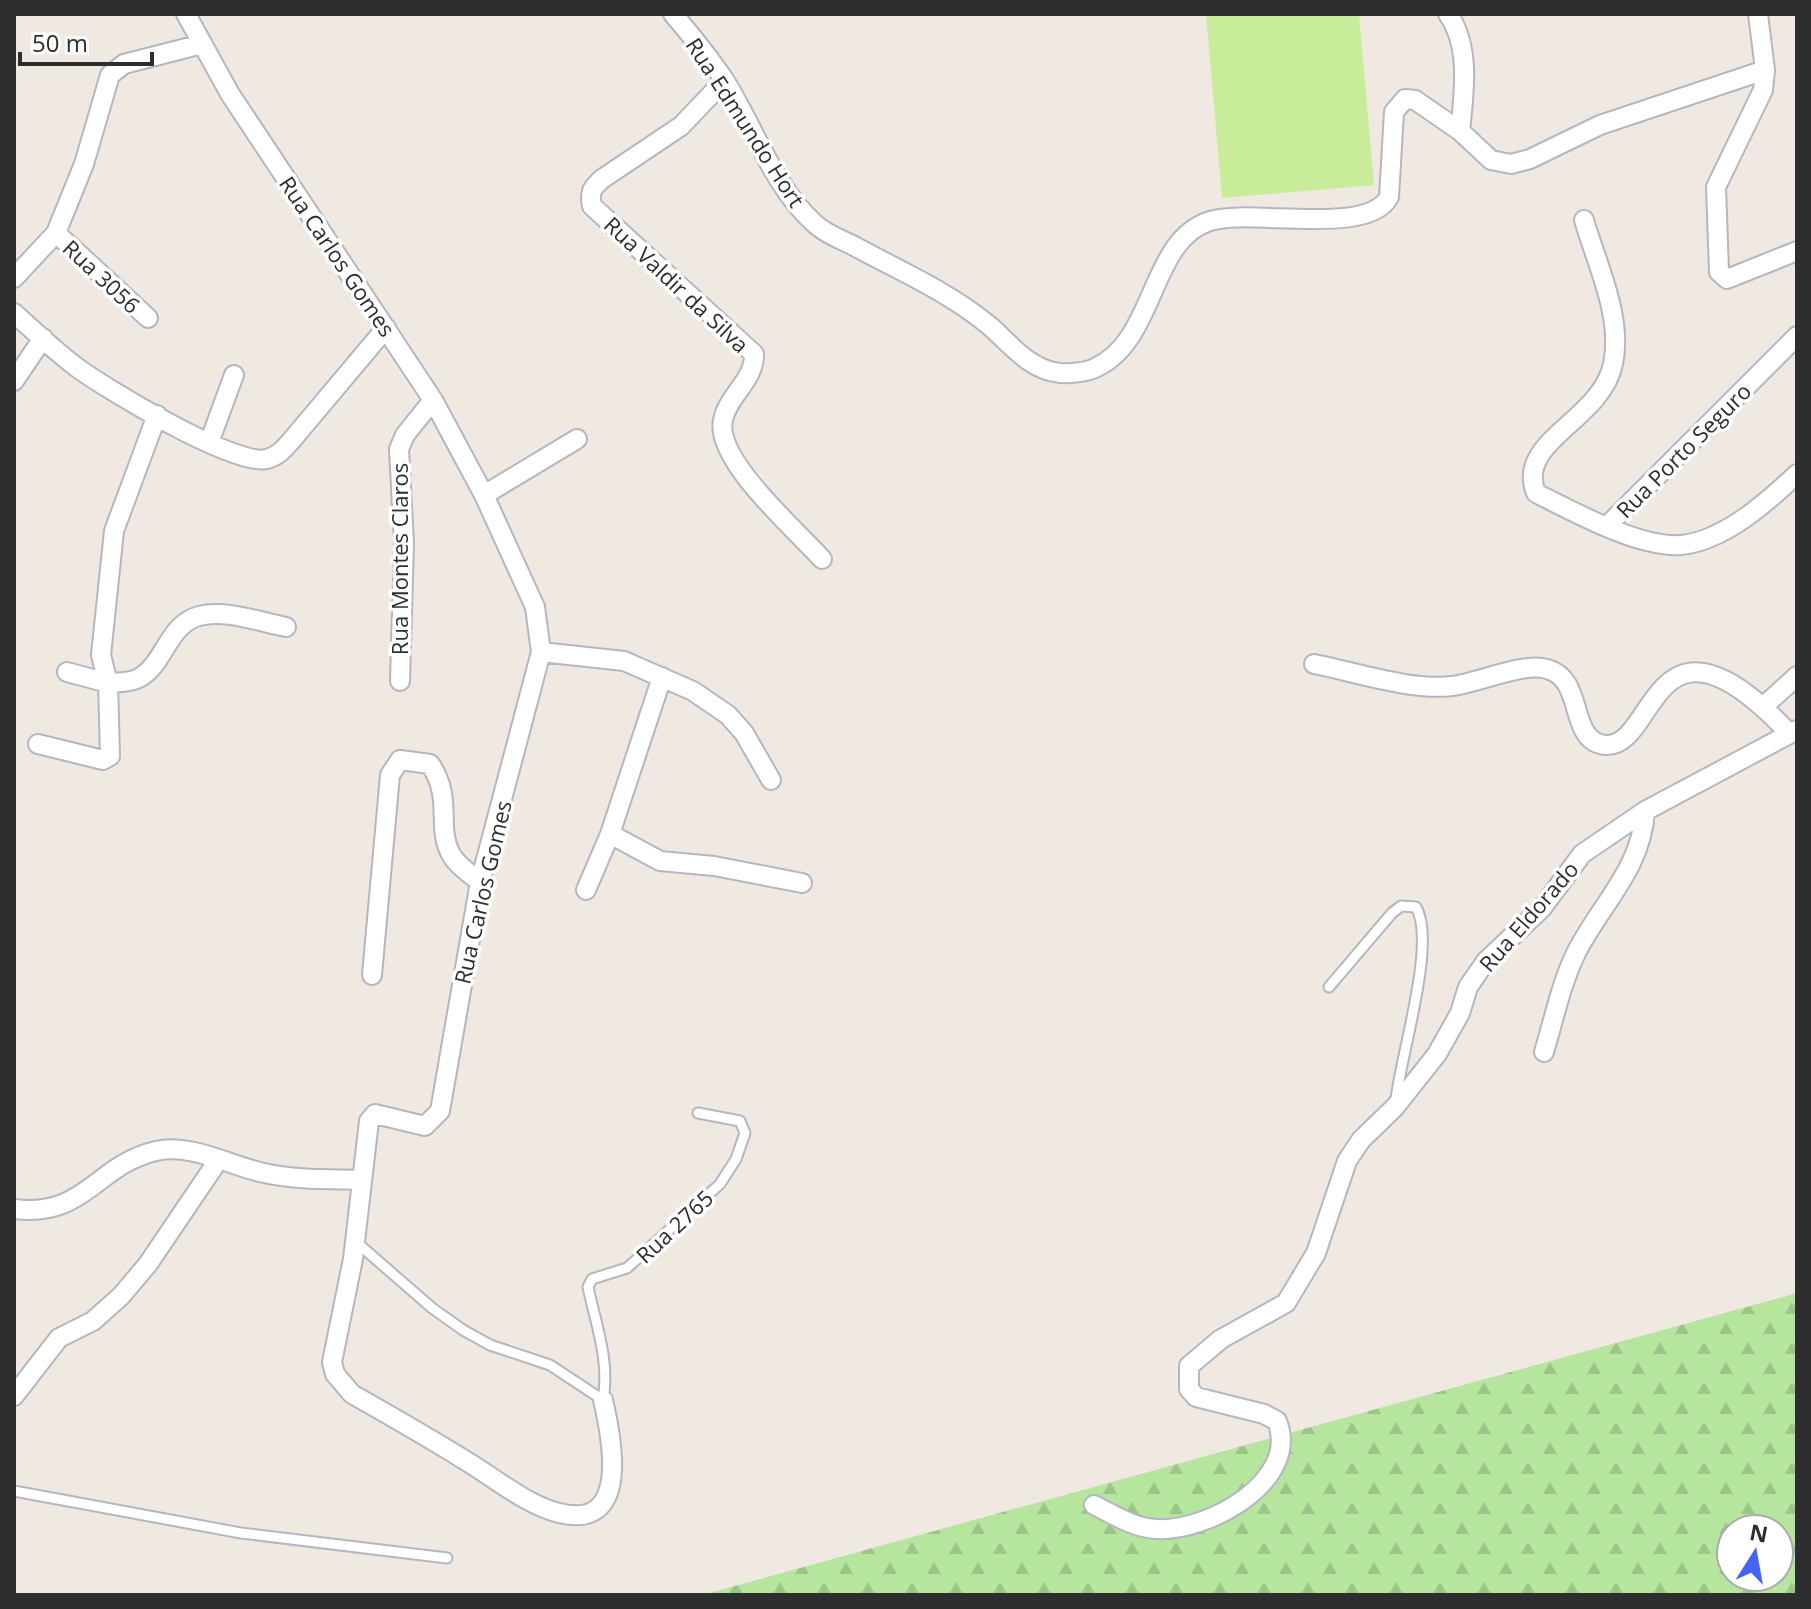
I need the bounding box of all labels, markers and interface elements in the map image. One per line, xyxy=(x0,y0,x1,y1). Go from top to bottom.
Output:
scale bar xyxy=(20,16,152,66)
text: 50 m xyxy=(32,26,88,59)
street label: Rua Edmundo Hort xyxy=(680,31,812,213)
street label: Rua Carlos Gomes xyxy=(273,170,403,342)
street label: Rua Valdir da Silva xyxy=(598,209,756,359)
street label: Rua 3056 xyxy=(57,233,147,319)
street label: Rua Porto Seguro xyxy=(1609,376,1757,524)
street label: Rua Montes Claros xyxy=(384,463,414,655)
street label: Rua Carlos Gomes xyxy=(446,797,518,987)
street label: Rua Eldorado xyxy=(1472,854,1584,978)
street label: Rua 2765 xyxy=(629,1183,719,1269)
north arrow xyxy=(1715,1513,1795,1593)
text: N xyxy=(1747,1516,1771,1549)

